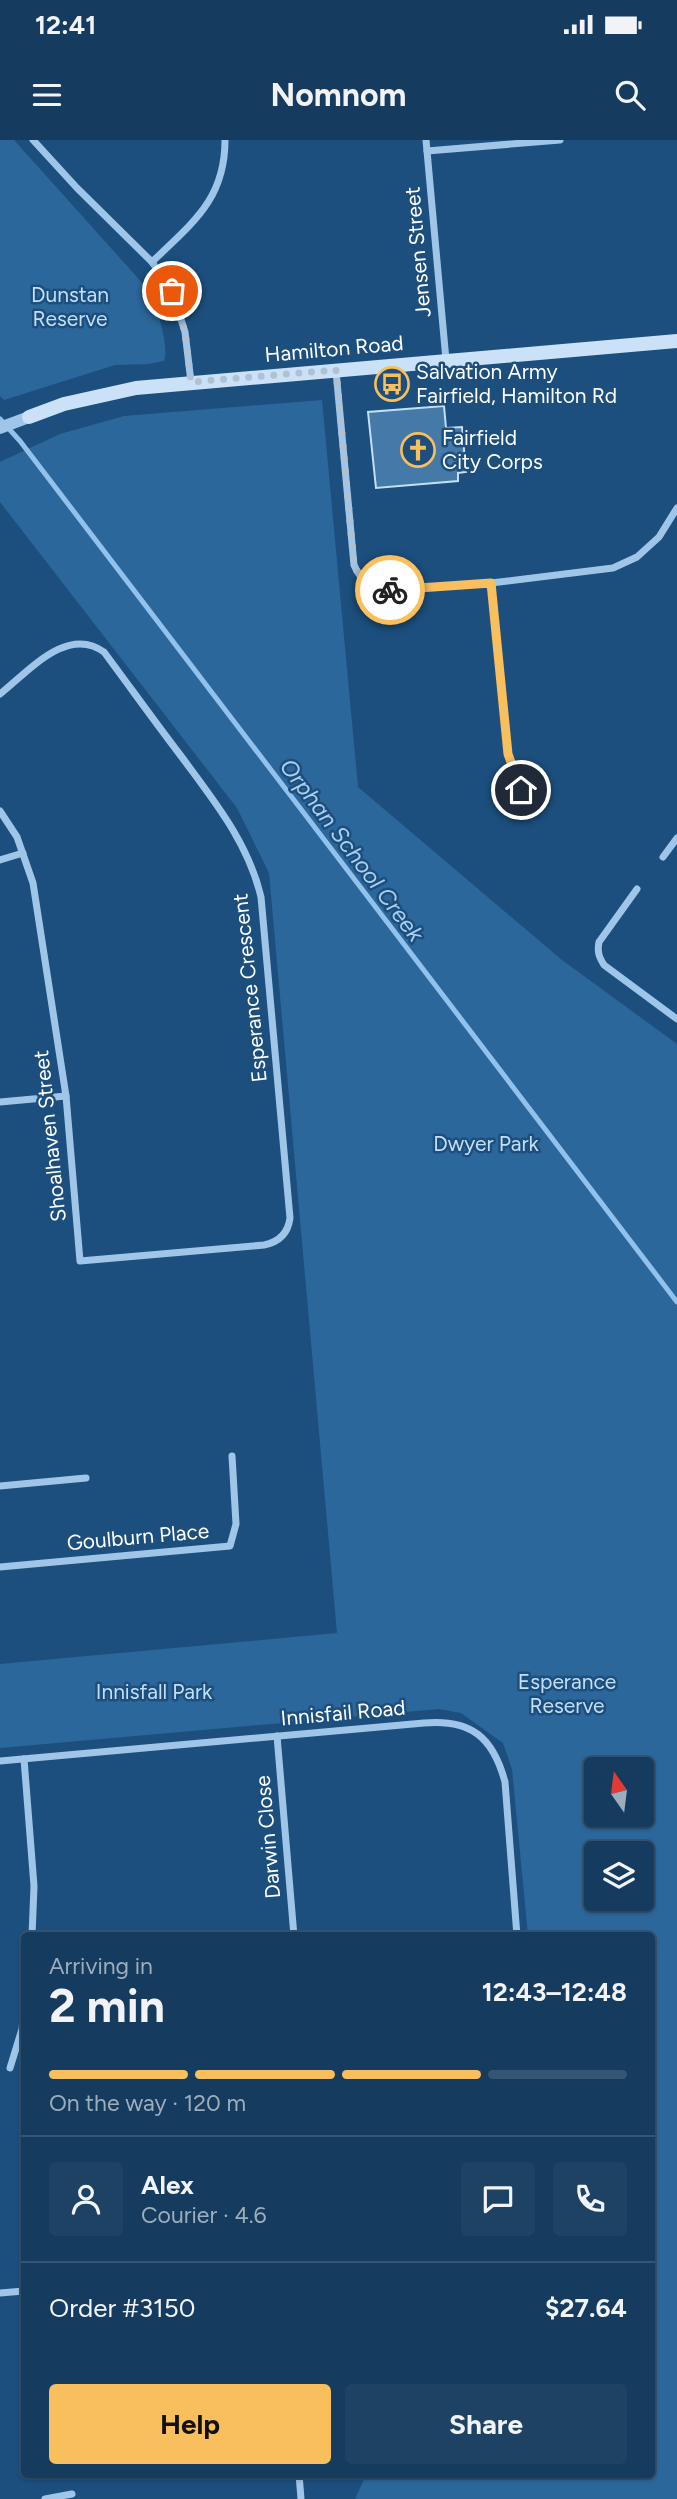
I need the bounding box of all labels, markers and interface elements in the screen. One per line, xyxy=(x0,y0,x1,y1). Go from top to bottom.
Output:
text: 12:41 xyxy=(35,9,96,41)
icon: menu xyxy=(28,76,66,114)
text: Nomnom xyxy=(271,76,406,114)
icon: search xyxy=(611,76,649,114)
street label: Jensen Street xyxy=(399,186,436,318)
pin xyxy=(142,261,202,321)
icon: bag xyxy=(153,272,191,310)
park label: Dunstan Reserve xyxy=(31,282,109,331)
street label: Hamilton Road xyxy=(264,330,404,367)
place label: Salvation Army Fairfield, Hamilton Rd xyxy=(416,359,617,408)
bus stop icon: Salvation Army Fairfield, Hamilton Rd xyxy=(373,365,411,403)
place label: Fairfield City Corps xyxy=(442,425,543,474)
church icon: Fairfield City Corps xyxy=(399,431,437,469)
courier xyxy=(355,555,425,625)
icon: bike xyxy=(371,571,409,609)
water label: Orphan School Creek xyxy=(274,753,430,948)
pin xyxy=(491,760,551,820)
icon: home xyxy=(502,771,540,809)
street label: Esperance Crescent xyxy=(227,892,272,1084)
street label: Shoalhaven Street xyxy=(28,1049,71,1223)
park label: Dwyer Park xyxy=(433,1131,540,1156)
street label: Goulburn Place xyxy=(66,1518,210,1555)
park label: Esperance Reserve xyxy=(518,1669,616,1718)
park label: Innisfall Park xyxy=(96,1679,213,1704)
street label: Innisfail Road xyxy=(280,1695,406,1730)
north arrow xyxy=(584,1757,654,1827)
map controls xyxy=(584,1757,654,1911)
street label: Darwin Close xyxy=(250,1774,285,1900)
button: layers xyxy=(584,1841,654,1911)
text: Arriving in xyxy=(49,1952,153,1980)
text: 12:43–12:48 xyxy=(482,1976,627,2008)
text: 2 min xyxy=(49,1978,165,2034)
text: On the way · 120 m xyxy=(49,2089,246,2117)
button: person xyxy=(49,2162,123,2236)
button: chat xyxy=(461,2162,535,2236)
button: phone xyxy=(553,2162,627,2236)
text: Alex xyxy=(141,2169,194,2201)
text: Courier · 4.6 xyxy=(141,2201,267,2229)
text: Order #3150 xyxy=(49,2292,195,2324)
text: $27.64 xyxy=(545,2292,627,2324)
button: Help xyxy=(49,2384,331,2464)
button: Share xyxy=(345,2384,627,2464)

